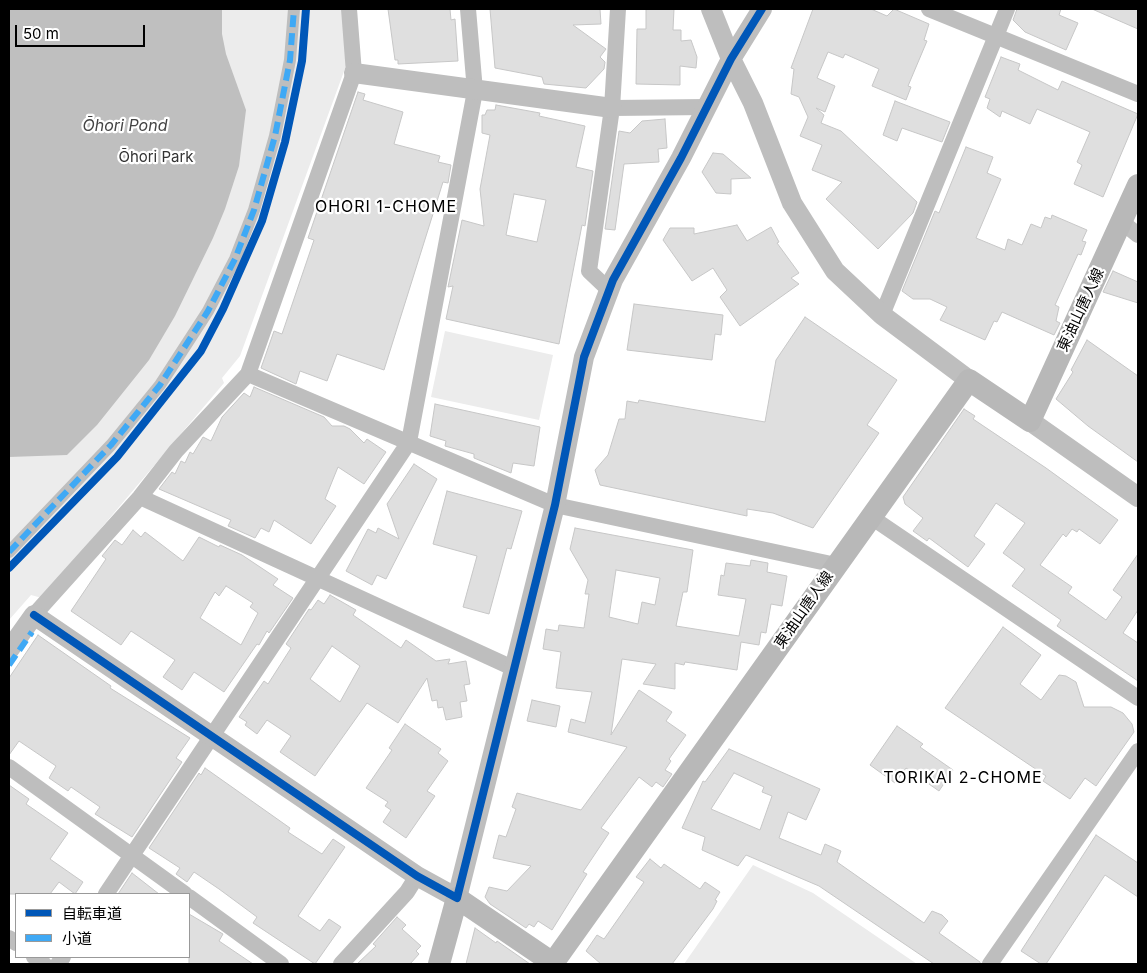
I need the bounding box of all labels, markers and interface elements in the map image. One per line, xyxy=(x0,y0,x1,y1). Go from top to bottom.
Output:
scale bar xyxy=(18,15,148,47)
text: 50 m xyxy=(23,24,59,43)
water label: Ōhori Pond xyxy=(83,116,167,136)
park label: Ōhori Park xyxy=(118,148,194,166)
district label: OHORI 1-CHOME xyxy=(313,197,459,217)
street label: 東油山唐人線 xyxy=(1054,265,1108,355)
street label: 東油山唐人線 xyxy=(771,568,837,652)
district label: TORIKAI 2-CHOME xyxy=(881,768,1045,788)
legend xyxy=(15,893,190,958)
text: 自転車道 xyxy=(62,904,122,923)
text: 小道 xyxy=(62,929,92,948)

